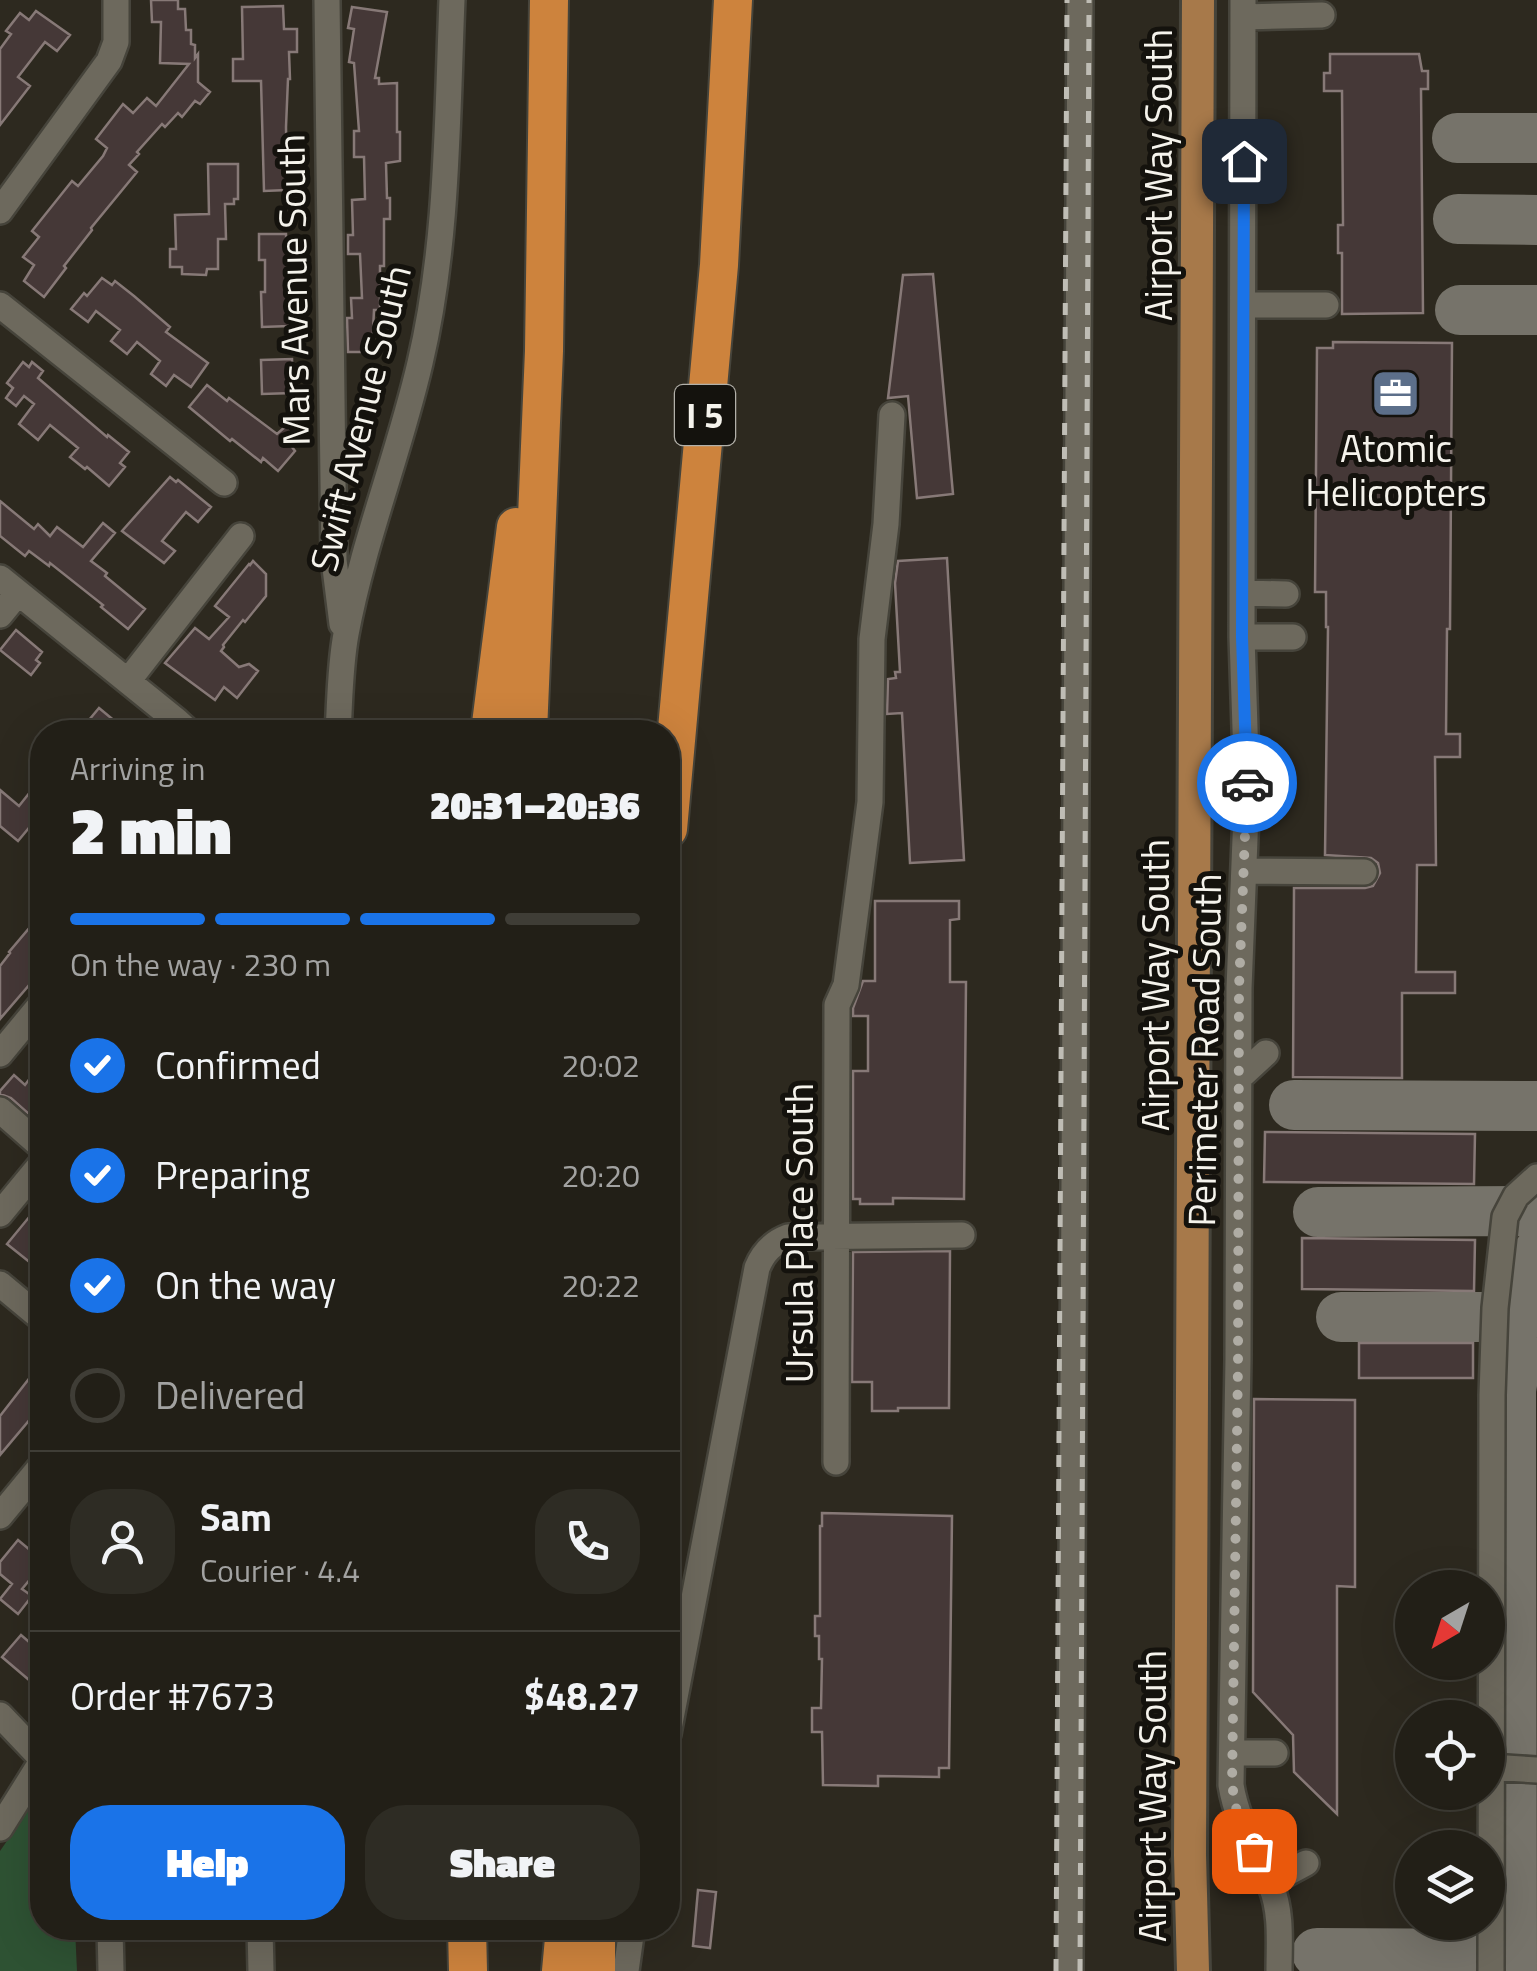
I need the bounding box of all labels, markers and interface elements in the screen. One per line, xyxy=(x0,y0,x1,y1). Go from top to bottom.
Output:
street label: Airport Way South xyxy=(1129,29,1187,321)
pin xyxy=(1202,119,1287,204)
street label: Mars Avenue South xyxy=(261,134,325,446)
icon: home xyxy=(1217,134,1272,189)
street label: Swift Avenue South xyxy=(294,259,426,577)
office icon: Atomic Helicopters xyxy=(1370,368,1422,420)
road number: I 5 xyxy=(675,385,735,445)
place label: Atomic Helicopters xyxy=(1305,419,1487,521)
courier xyxy=(1197,733,1297,833)
text: Arriving in xyxy=(70,744,206,792)
icon: car xyxy=(1220,756,1275,811)
text: 20:31–20:36 xyxy=(430,776,640,834)
text: 2 min xyxy=(70,780,231,879)
street label: Airport Way South xyxy=(1126,839,1184,1131)
street label: Perimeter Road South xyxy=(1172,873,1236,1227)
text: On the way · 230 m xyxy=(70,940,331,988)
text: Confirmed xyxy=(155,1036,321,1094)
icon: check xyxy=(70,1038,125,1093)
text: 20:02 xyxy=(561,1041,640,1089)
street label: Ursula Place South xyxy=(770,1083,828,1383)
text: Preparing xyxy=(155,1146,310,1204)
icon: check xyxy=(70,1148,125,1203)
text: 20:20 xyxy=(561,1151,640,1199)
text: On the way xyxy=(155,1256,336,1314)
icon: check xyxy=(70,1258,125,1313)
text: 20:22 xyxy=(561,1261,640,1309)
text: Delivered xyxy=(155,1366,305,1424)
text: Sam xyxy=(200,1488,272,1546)
button: person xyxy=(70,1489,175,1594)
button: phone xyxy=(535,1489,640,1594)
text: Courier · 4.4 xyxy=(200,1546,360,1594)
north arrow xyxy=(1395,1570,1505,1680)
map controls xyxy=(1395,1570,1505,1940)
street label: Airport Way South xyxy=(1123,1650,1181,1942)
text: Order #7673 xyxy=(70,1667,275,1725)
text: $48.27 xyxy=(524,1667,640,1725)
button: locate xyxy=(1395,1700,1505,1810)
button: Help xyxy=(70,1805,345,1920)
button: Share xyxy=(365,1805,640,1920)
pin xyxy=(1212,1809,1297,1894)
icon: bag xyxy=(1227,1824,1282,1879)
button: layers xyxy=(1395,1830,1505,1940)

